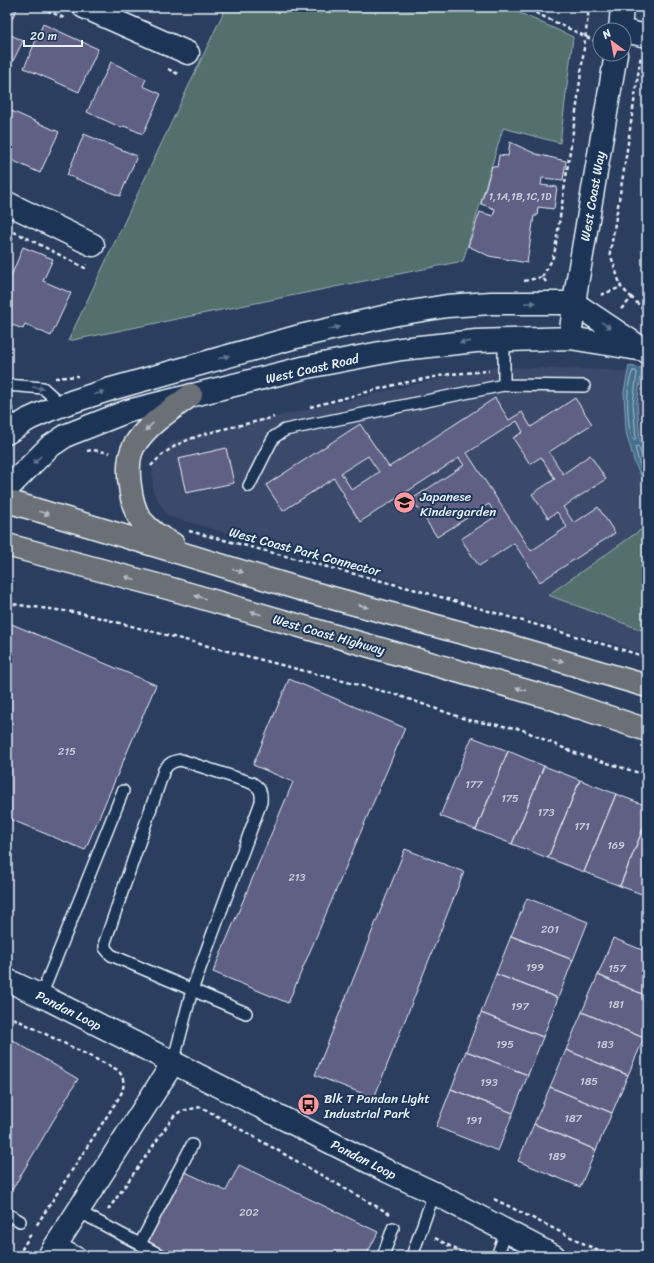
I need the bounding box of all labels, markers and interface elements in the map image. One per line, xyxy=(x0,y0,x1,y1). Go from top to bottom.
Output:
scale bar xyxy=(24,22,82,48)
north arrow xyxy=(592,22,632,62)
text: N xyxy=(598,24,616,45)
text: 20 m xyxy=(30,25,57,47)
street label: West Coast Way xyxy=(573,149,612,243)
house number: 1,1A,1B,1C,1D xyxy=(488,187,552,206)
one-way arrow xyxy=(524,300,537,306)
one-way arrow xyxy=(601,321,611,329)
one-way arrow xyxy=(328,325,340,331)
one-way arrow xyxy=(459,339,471,345)
street label: West Coast Road xyxy=(263,346,362,390)
one-way arrow xyxy=(219,354,231,360)
one-way arrow xyxy=(31,385,44,391)
one-way arrow xyxy=(94,390,106,396)
one-way arrow xyxy=(144,423,154,432)
one-way arrow xyxy=(32,455,42,465)
place label: Japanese Kindergarden xyxy=(419,485,496,523)
school or university icon: Japanese Kindergarden xyxy=(391,490,417,516)
one-way arrow xyxy=(39,510,51,516)
street label: West Coast Park Connector xyxy=(227,520,384,583)
one-way arrow xyxy=(232,568,244,574)
one-way arrow xyxy=(124,575,136,581)
one-way arrow xyxy=(194,594,206,600)
one-way arrow xyxy=(357,603,369,609)
street label: West Coast Highway xyxy=(270,607,388,662)
one-way arrow xyxy=(250,610,262,616)
one-way arrow xyxy=(552,657,564,663)
one-way arrow xyxy=(515,686,527,692)
house number: 215 xyxy=(58,742,76,761)
house number: 177 xyxy=(465,775,483,794)
house number: 175 xyxy=(501,789,519,808)
house number: 173 xyxy=(537,803,555,822)
house number: 171 xyxy=(574,817,590,836)
house number: 169 xyxy=(607,836,625,855)
house number: 213 xyxy=(288,868,306,887)
house number: 201 xyxy=(541,920,559,939)
house number: 199 xyxy=(526,958,544,977)
house number: 157 xyxy=(608,959,627,978)
street label: Pandan Loop xyxy=(32,984,106,1037)
house number: 181 xyxy=(608,995,624,1014)
house number: 197 xyxy=(511,997,530,1016)
house number: 195 xyxy=(496,1035,514,1054)
house number: 183 xyxy=(596,1035,614,1054)
house number: 185 xyxy=(580,1072,598,1091)
house number: 193 xyxy=(480,1073,498,1092)
place label: Blk T Pandan Light Industrial Park xyxy=(323,1087,430,1125)
bus stop icon: Blk T Pandan Light Industrial Park xyxy=(296,1092,322,1118)
house number: 187 xyxy=(564,1109,583,1128)
house number: 191 xyxy=(466,1111,482,1130)
street label: Pandan Loop xyxy=(327,1133,401,1186)
house number: 189 xyxy=(548,1147,566,1166)
house number: 202 xyxy=(239,1203,259,1222)

